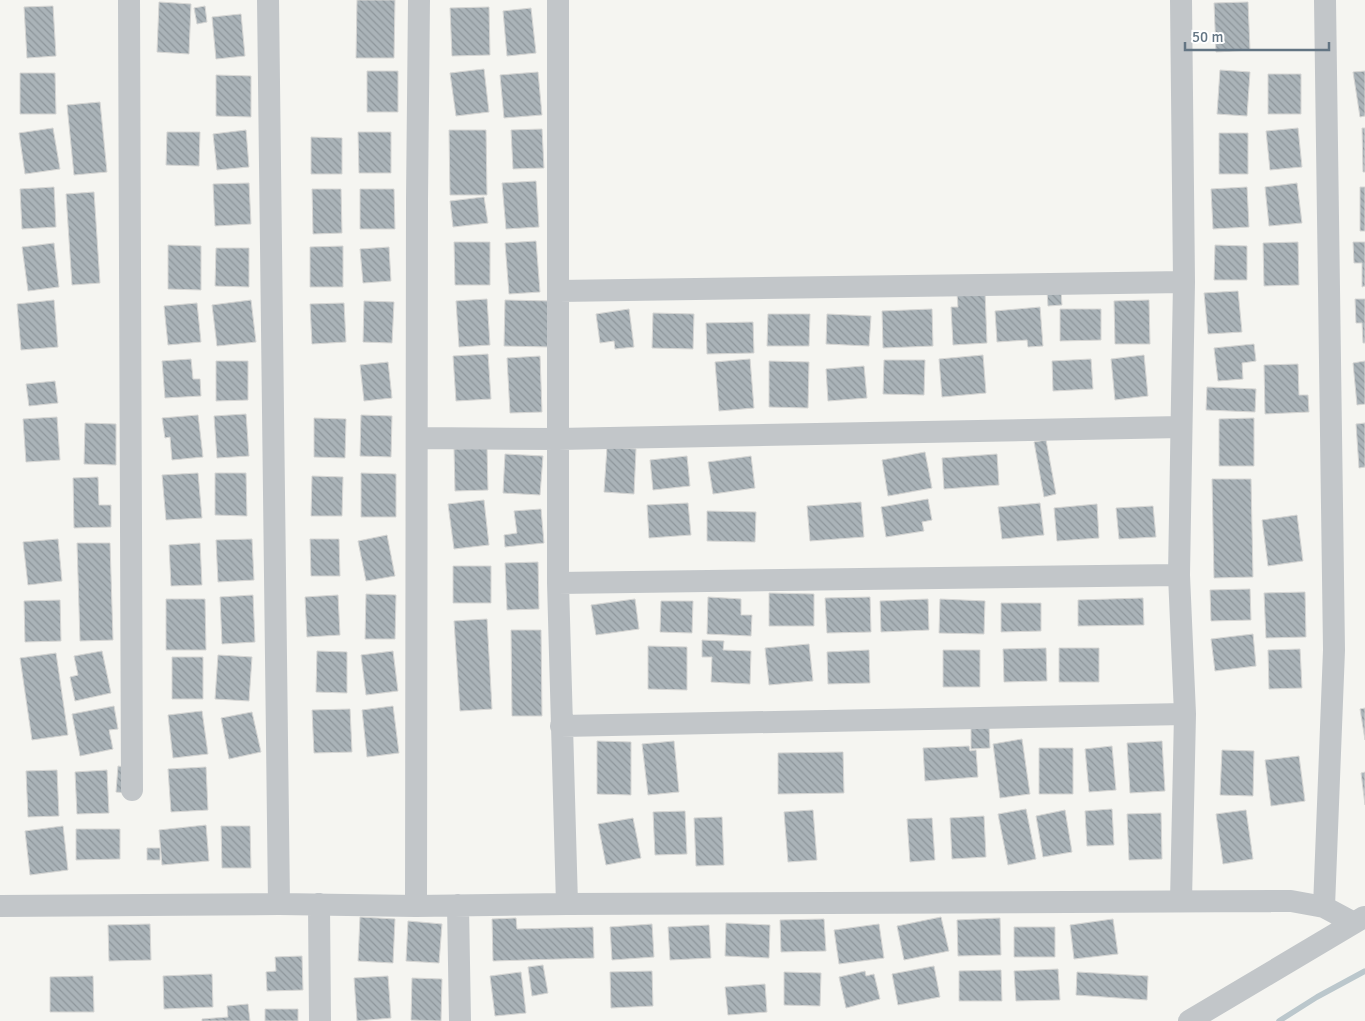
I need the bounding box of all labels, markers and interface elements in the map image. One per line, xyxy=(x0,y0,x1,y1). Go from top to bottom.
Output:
scale bar xyxy=(1185,20,1329,52)
text: 50 m xyxy=(1192,28,1223,46)

